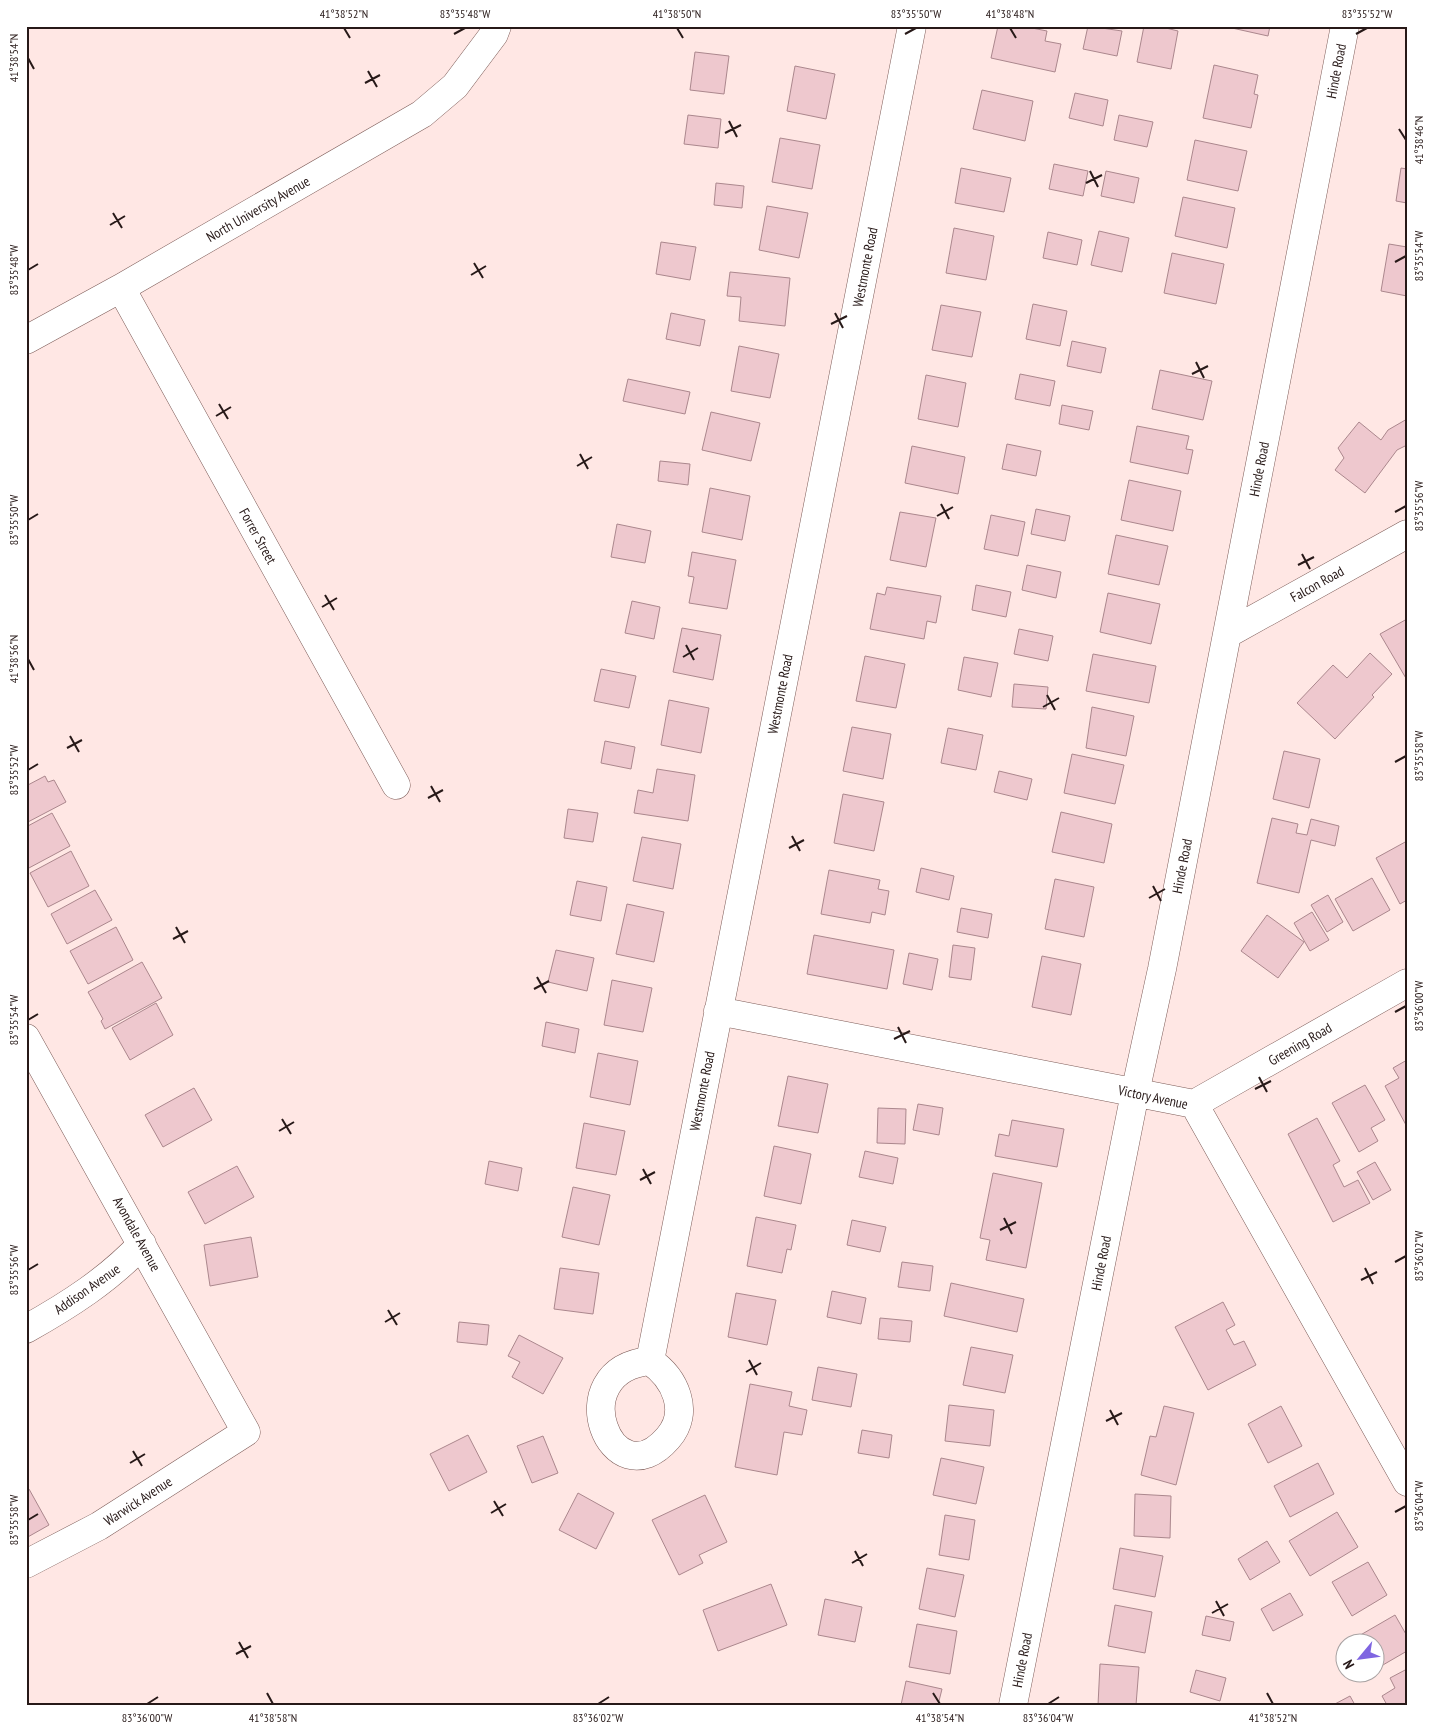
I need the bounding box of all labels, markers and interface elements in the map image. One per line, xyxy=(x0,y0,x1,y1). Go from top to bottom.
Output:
text: 41°38'52"N xyxy=(320,6,368,21)
text: 83°35'48"W xyxy=(440,6,490,21)
text: 41°38'50"N xyxy=(653,6,701,21)
text: 83°35'50"W xyxy=(891,6,941,21)
text: 41°38'48"N xyxy=(986,6,1034,21)
text: 83°35'52"W xyxy=(1342,6,1392,21)
text: 41°38'54"N xyxy=(6,34,21,82)
street label: Hinde Road xyxy=(1322,42,1350,100)
text: 41°38'46"N xyxy=(1411,116,1426,164)
street label: North University Avenue xyxy=(203,172,313,246)
street label: Westmonte Road xyxy=(848,226,882,308)
text: 83°35'54"W xyxy=(1411,231,1426,281)
text: 83°35'48"W xyxy=(6,245,21,295)
street label: Hinde Road xyxy=(1245,440,1273,498)
text: 83°35'56"W xyxy=(1411,481,1426,531)
text: 83°35'50"W xyxy=(6,495,21,545)
street label: Forrer Street xyxy=(235,505,281,567)
street label: Falcon Road xyxy=(1287,562,1347,606)
text: 41°38'56"N xyxy=(6,635,21,683)
street label: Westmonte Road xyxy=(763,653,797,735)
text: 83°35'58"W xyxy=(1411,731,1426,781)
text: 83°35'52"W xyxy=(6,745,21,795)
street label: Hinde Road xyxy=(1168,837,1196,895)
text: 83°36'00"W xyxy=(1411,981,1426,1031)
text: 83°35'54"W xyxy=(6,995,21,1045)
street label: Greening Road xyxy=(1265,1019,1335,1069)
street label: Westmonte Road xyxy=(685,1050,719,1132)
street label: Victory Avenue xyxy=(1115,1081,1190,1113)
street label: Avondale Avenue xyxy=(109,1194,165,1275)
text: 83°36'02"W xyxy=(1411,1231,1426,1281)
street label: Hinde Road xyxy=(1087,1234,1115,1292)
text: 83°35'56"W xyxy=(6,1245,21,1295)
street label: Addison Avenue xyxy=(50,1260,124,1318)
street label: Warwick Avenue xyxy=(100,1472,176,1530)
text: 83°36'04"W xyxy=(1411,1481,1426,1531)
text: 83°35'58"W xyxy=(6,1495,21,1545)
street label: Hinde Road xyxy=(1008,1631,1036,1689)
north arrow xyxy=(1336,1634,1386,1684)
text: N xyxy=(1339,1657,1358,1672)
text: 83°36'00"W xyxy=(122,1710,172,1725)
text: 41°38'58"N xyxy=(249,1710,297,1725)
text: 83°36'02"W xyxy=(573,1710,623,1725)
text: 41°38'54"N xyxy=(916,1710,964,1725)
text: 83°36'04"W xyxy=(1023,1710,1073,1725)
text: 41°38'52"N xyxy=(1249,1710,1297,1725)

